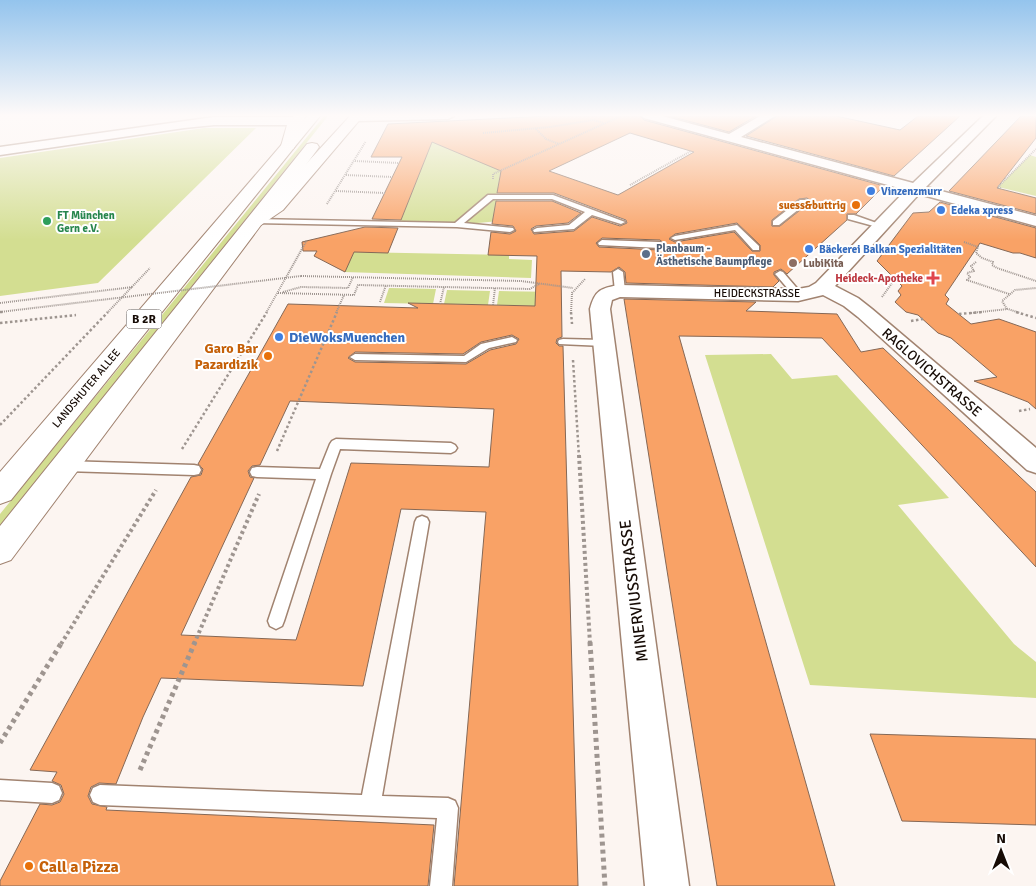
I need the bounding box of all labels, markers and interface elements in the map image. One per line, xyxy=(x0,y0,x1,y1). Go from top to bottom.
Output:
marker: Vinzenzmurr xyxy=(865,185,877,197)
place label: Vinzenzmurr xyxy=(881,185,943,198)
place label: suess&buttrig xyxy=(779,199,846,212)
marker: suess&buttrig xyxy=(850,199,862,211)
marker: Edeka xpress xyxy=(935,204,947,216)
place label: Edeka xpress xyxy=(951,204,1013,217)
place label: FT München Gern e.V. xyxy=(57,209,115,235)
marker: FT München Gern e.V. xyxy=(41,215,53,227)
place label: Planbaum - Ästhetische Baumpflege xyxy=(656,242,772,268)
marker: Bäckerei Balkan Spezialitäten xyxy=(803,243,815,255)
place label: Bäckerei Balkan Spezialitäten xyxy=(819,243,962,256)
marker: Planbaum - Ästhetische Baumpflege xyxy=(640,248,652,260)
marker: LubiKita xyxy=(787,257,799,269)
place label: LubiKita xyxy=(803,257,844,270)
place label: Heideck-Apotheke xyxy=(835,272,924,285)
marker: Heideck-Apotheke xyxy=(927,272,939,284)
street label: HEIDECKSTRASSE xyxy=(714,287,800,300)
road number: B 2R xyxy=(126,310,162,328)
street label: RAGLOVICHSTRASSE xyxy=(878,324,985,420)
place label: DieWoksMuenchen xyxy=(289,329,406,346)
marker: DieWoksMuenchen xyxy=(273,331,285,343)
place label: Garo Bar Pazardizik xyxy=(194,340,259,373)
street label: LANDSHUTER ALLEE xyxy=(50,346,123,430)
marker: Garo Bar Pazardizik xyxy=(262,350,274,362)
street label: MINERVIUSSTRASSE xyxy=(615,519,653,663)
north arrow xyxy=(976,826,1026,876)
text: N xyxy=(996,830,1006,847)
place label: Call a Pizza xyxy=(39,857,119,877)
marker: Call a Pizza xyxy=(23,860,35,872)

